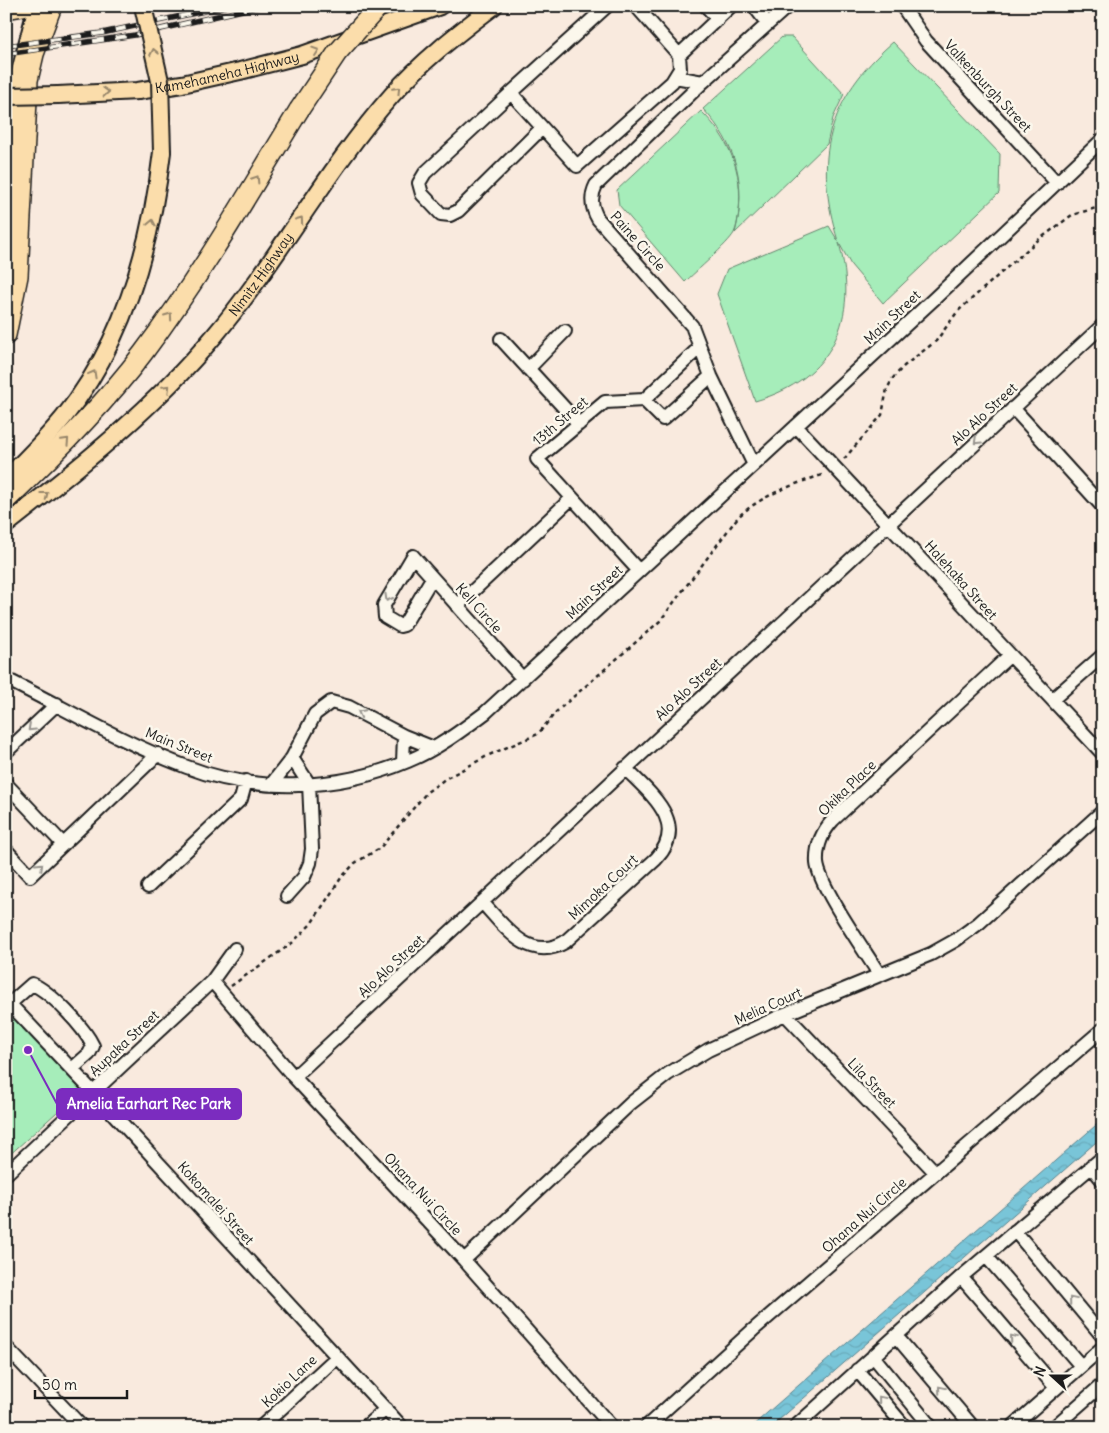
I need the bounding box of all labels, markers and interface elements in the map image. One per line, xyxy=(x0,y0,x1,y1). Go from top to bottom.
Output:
street label: Valkenburgh Street xyxy=(940,36,1036,136)
one-way arrow xyxy=(312,46,320,56)
one-way arrow xyxy=(150,47,160,56)
street label: Kamehameha Highway xyxy=(153,47,301,97)
one-way arrow xyxy=(391,86,400,95)
one-way arrow xyxy=(102,87,110,98)
one-way arrow xyxy=(250,176,260,185)
street label: Paine Circle xyxy=(607,208,669,274)
one-way arrow xyxy=(294,216,303,225)
one-way arrow xyxy=(146,219,156,228)
street label: Nimitz Highway xyxy=(225,229,297,320)
street label: Main Street xyxy=(860,286,924,348)
one-way arrow xyxy=(163,312,172,322)
one-way arrow xyxy=(86,370,96,379)
street label: Alo Alo Street xyxy=(947,379,1021,449)
one-way arrow xyxy=(161,385,170,394)
street label: 13th Street xyxy=(529,392,592,449)
one-way arrow xyxy=(973,435,982,444)
one-way arrow xyxy=(60,438,69,447)
one-way arrow xyxy=(39,491,48,500)
street label: Halehaka Street xyxy=(921,537,1002,624)
street label: Main Street xyxy=(562,561,626,623)
street label: Kell Circle xyxy=(452,579,506,637)
one-way arrow xyxy=(385,593,395,602)
street label: Alo Alo Street xyxy=(651,654,725,724)
one-way arrow xyxy=(357,709,366,719)
one-way arrow xyxy=(28,722,37,731)
street label: Main Street xyxy=(143,723,216,767)
street label: Okika Place xyxy=(814,756,880,820)
street label: Mimoka Court xyxy=(564,850,642,924)
one-way arrow xyxy=(35,863,44,872)
street label: Alo Alo Street xyxy=(354,931,428,1001)
street label: Melia Court xyxy=(731,983,805,1029)
street label: Aupaka Street xyxy=(85,1006,163,1080)
street label: Lila Street xyxy=(844,1054,900,1112)
callout: Amelia Earhart Rec Park xyxy=(57,1089,241,1119)
text: Amelia Earhart Rec Park xyxy=(67,1094,232,1113)
street label: Ohana Nui Circle xyxy=(380,1149,466,1239)
street label: Kokomalei Street xyxy=(174,1158,258,1249)
street label: Ohana Nui Circle xyxy=(818,1173,910,1257)
one-way arrow xyxy=(1069,1297,1077,1306)
one-way arrow xyxy=(1010,1334,1019,1343)
north arrow xyxy=(1026,1350,1076,1400)
street label: Kokio Lane xyxy=(258,1351,320,1411)
text: N xyxy=(1030,1364,1050,1379)
scale bar xyxy=(35,1368,128,1400)
text: 50 m xyxy=(42,1375,77,1394)
one-way arrow xyxy=(938,1386,947,1395)
one-way arrow xyxy=(878,1395,887,1404)

